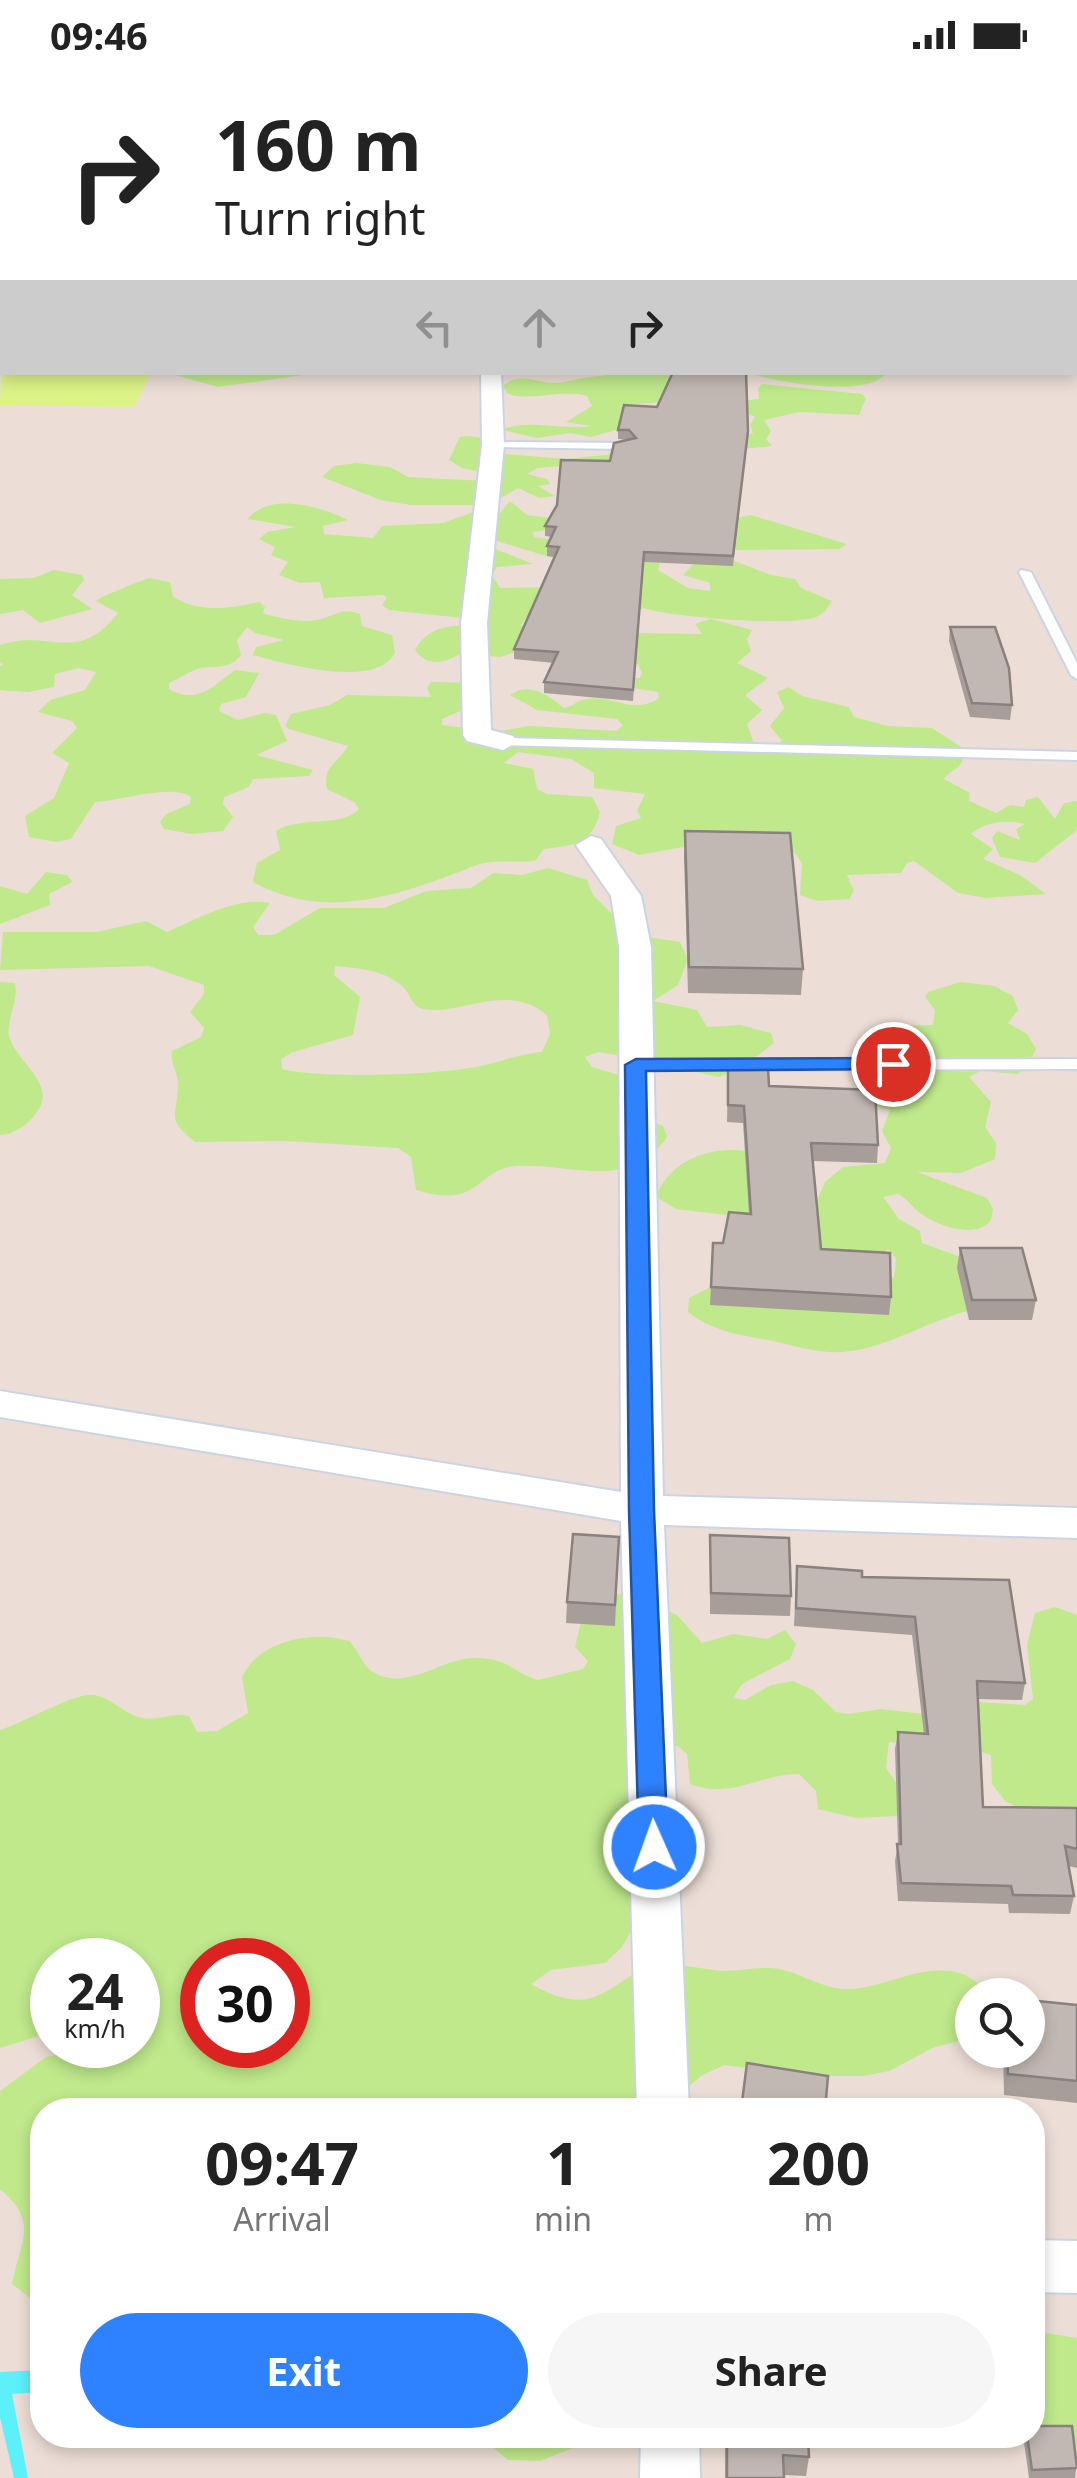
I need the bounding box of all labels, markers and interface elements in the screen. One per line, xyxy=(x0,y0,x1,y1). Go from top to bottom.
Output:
text: 09:46 xyxy=(50,9,148,61)
text: 160 m xyxy=(215,96,422,192)
icon: right xyxy=(50,110,180,240)
text: Turn right xyxy=(215,187,426,248)
icon: left xyxy=(407,300,462,355)
icon: ahead xyxy=(512,300,567,355)
icon: right xyxy=(617,300,672,355)
pin xyxy=(851,1022,936,1107)
icon: arrive xyxy=(866,1037,921,1092)
position arrow xyxy=(602,1795,706,1899)
speed limit sign: 30 xyxy=(180,1938,310,2068)
text: 24 xyxy=(66,1957,124,2025)
map controls xyxy=(955,1978,1045,2068)
button: search xyxy=(955,1978,1045,2068)
text: km/h xyxy=(64,2011,126,2045)
text: 09:47 xyxy=(205,2121,359,2203)
text: 1 xyxy=(546,2121,580,2203)
text: 200 xyxy=(767,2121,870,2203)
text: Arrival xyxy=(233,2197,331,2240)
text: min xyxy=(534,2197,592,2240)
text: m xyxy=(804,2197,833,2240)
button: Exit xyxy=(80,2313,528,2428)
button: Share xyxy=(548,2313,995,2428)

